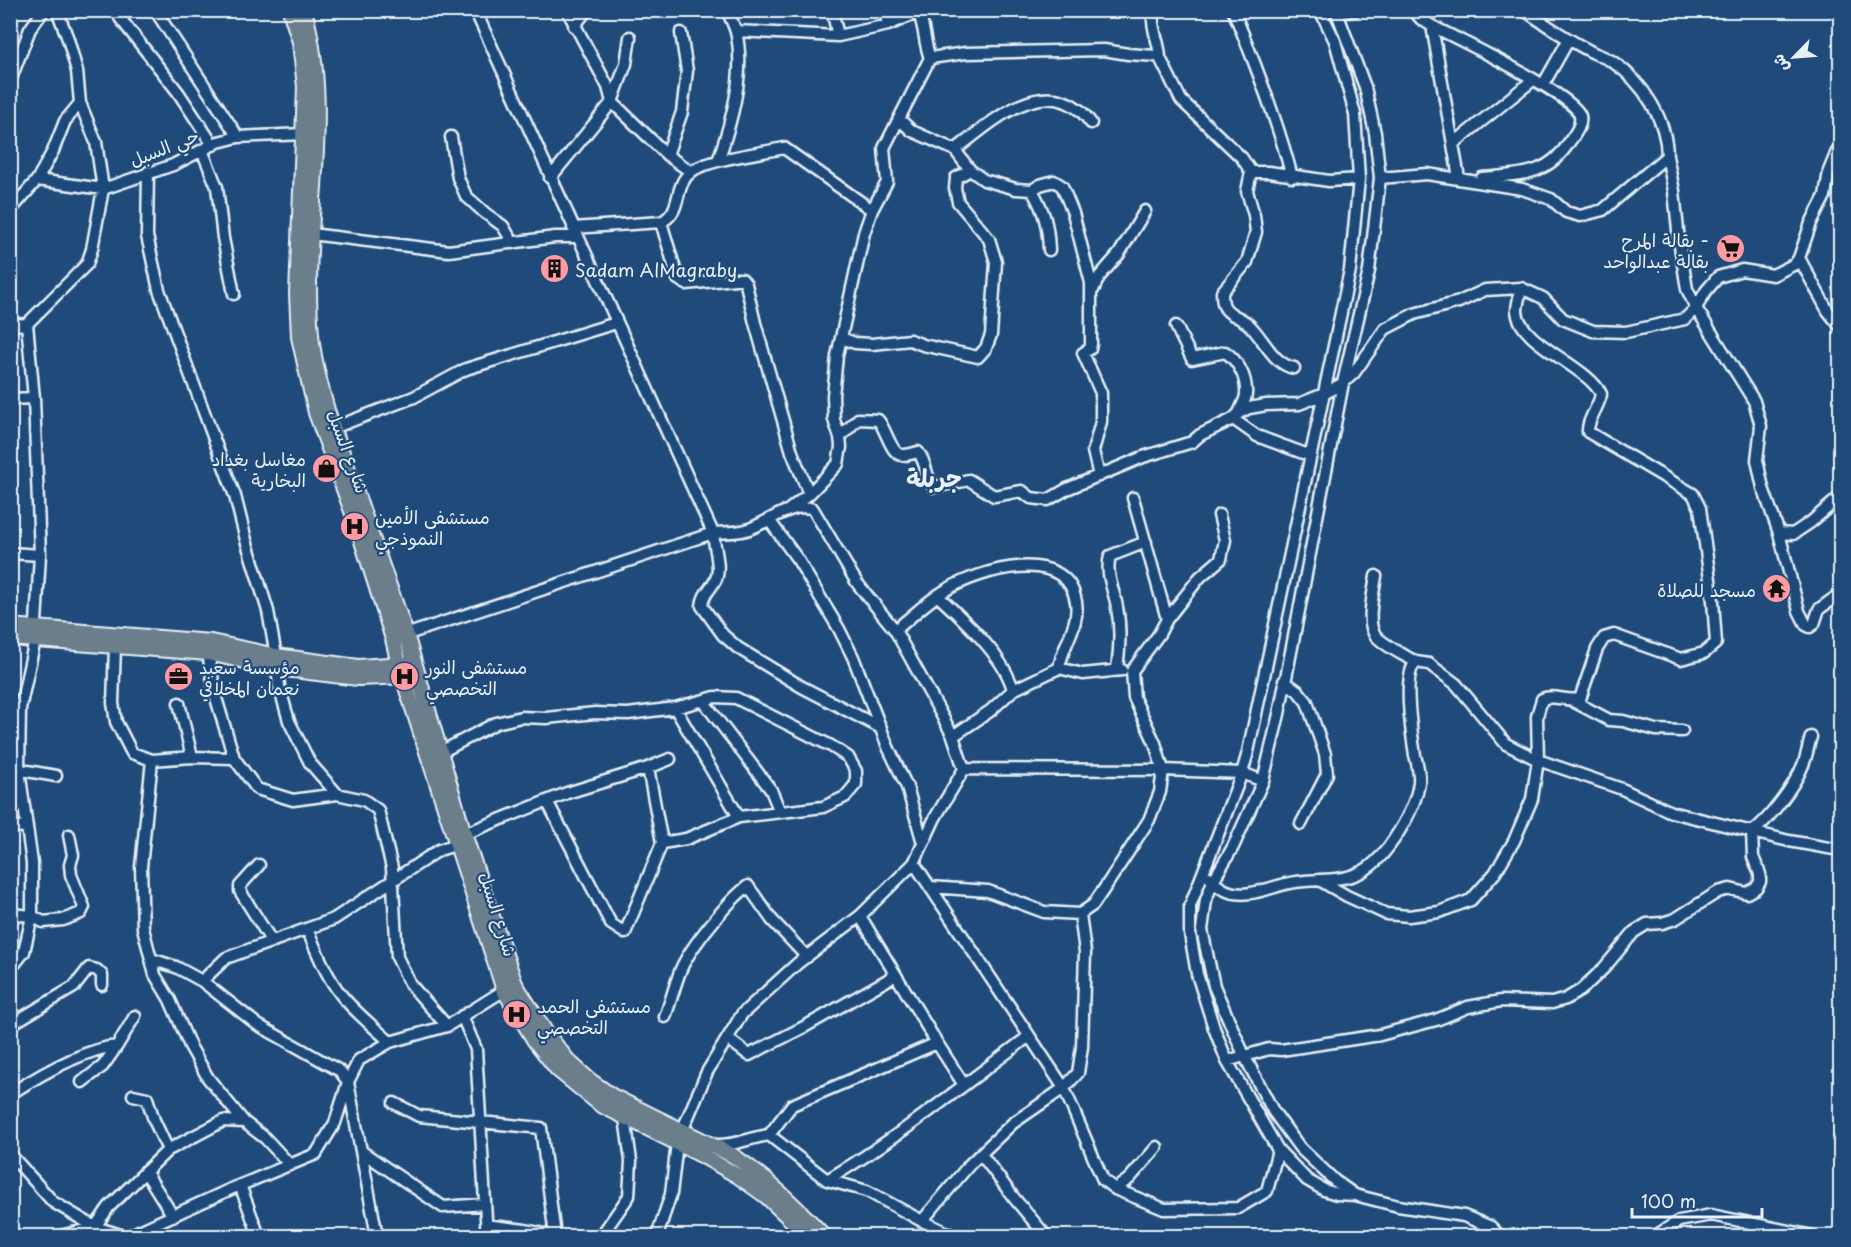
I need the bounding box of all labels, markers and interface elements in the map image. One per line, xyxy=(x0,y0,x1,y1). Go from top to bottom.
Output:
north arrow xyxy=(1764,27,1824,87)
text: ش xyxy=(1765,51,1794,77)
street label: حي السبل xyxy=(125,121,204,177)
place label: بقالة المرح - بقالة عبدالواحد xyxy=(1603,226,1709,274)
supermarket icon: بقالة المرح - بقالة عبدالواحد xyxy=(1714,233,1746,265)
building icon: Sadam AlMagraby xyxy=(538,253,570,285)
place label: Sadam AlMagraby xyxy=(575,256,737,283)
street label: شارع السبل xyxy=(321,405,377,497)
place label: مغاسل بغداد البخارية xyxy=(212,445,306,493)
shop icon: مغاسل بغداد البخارية xyxy=(311,452,343,484)
district label: جربلة xyxy=(906,459,962,495)
place label: مستشفى الأمين النموذجي xyxy=(375,503,490,555)
hospital icon: مستشفى الأمين النموذجي xyxy=(338,510,370,542)
temple icon: مسجد للصلاة xyxy=(1761,573,1793,605)
place label: مسجد للصلاة xyxy=(1657,576,1756,603)
place label: مؤسسة سعيد نعمان المخلافي xyxy=(199,653,300,702)
place label: مستشفى النور التخصصي xyxy=(424,653,527,705)
office icon: مؤسسة سعيد نعمان المخلافي xyxy=(162,660,194,692)
hospital icon: مستشفى النور التخصصي xyxy=(389,660,421,692)
street label: شارع السبل xyxy=(473,868,525,960)
place label: مستشفى الحمد التخصصي xyxy=(537,992,651,1044)
hospital icon: مستشفى الحمد التخصصي xyxy=(500,999,532,1031)
scale bar xyxy=(1632,1181,1762,1219)
text: 100 m xyxy=(1641,1187,1696,1214)

